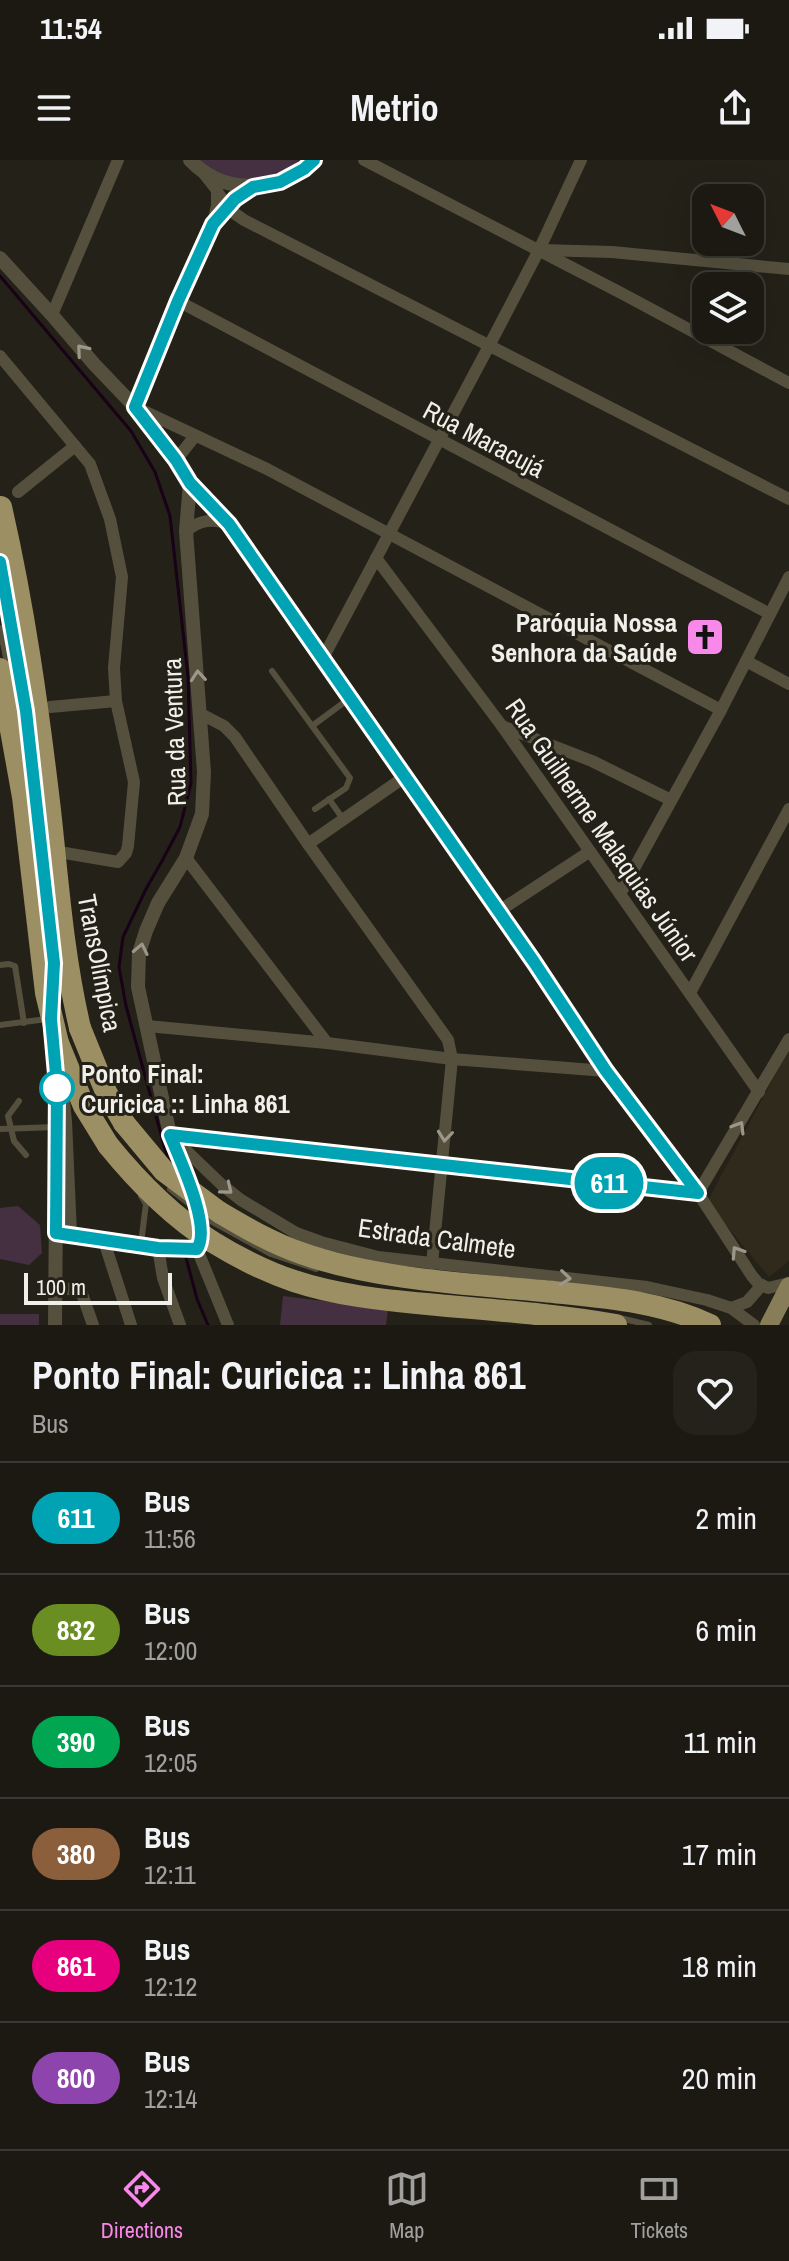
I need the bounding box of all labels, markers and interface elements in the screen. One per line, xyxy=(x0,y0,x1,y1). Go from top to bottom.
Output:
text: 11:54 xyxy=(40,8,102,48)
text: Metrio xyxy=(350,84,439,132)
icon: menu xyxy=(32,86,76,130)
icon: share xyxy=(713,86,757,130)
north arrow xyxy=(692,184,764,256)
map controls xyxy=(692,184,764,344)
button: layers xyxy=(692,272,764,344)
one-way arrow xyxy=(77,345,92,359)
street label: Rua Maracujá xyxy=(417,392,551,486)
place label: Paróquia Nossa Senhora da Saúde xyxy=(491,605,677,670)
church icon: Paróquia Nossa Senhora da Saúde xyxy=(684,616,726,658)
street label: Rua da Ventura xyxy=(154,657,194,807)
one-way arrow xyxy=(190,669,207,682)
street label: Rua Guilherme Malaquias Júnior xyxy=(498,691,706,969)
street label: TransOlímpica xyxy=(70,891,130,1035)
one-way arrow xyxy=(132,943,149,956)
place label: Ponto Final: Curicica :: Linha 861 xyxy=(81,1056,290,1121)
marker: Ponto Final: Curicica :: Linha 861 xyxy=(40,1071,74,1105)
one-way arrow xyxy=(729,1121,745,1136)
one-way arrow xyxy=(436,1130,453,1143)
line badge: 611 xyxy=(563,1157,655,1209)
text: 611 xyxy=(590,1164,628,1202)
one-way arrow xyxy=(218,1179,233,1193)
street label: Estrada Calmete xyxy=(356,1210,518,1266)
one-way arrow xyxy=(731,1247,746,1261)
scale bar xyxy=(24,1269,172,1305)
one-way arrow xyxy=(559,1270,572,1287)
text: 100 m xyxy=(36,1272,86,1302)
text: Ponto Final: Curicica :: Linha 861 xyxy=(32,1350,526,1401)
button: heart xyxy=(673,1351,757,1435)
text: Bus xyxy=(32,1406,69,1441)
text: Bus xyxy=(144,1481,190,1521)
text: 2 min xyxy=(695,1498,757,1538)
text: 611 xyxy=(57,1499,95,1537)
text: 11:56 xyxy=(144,1521,196,1556)
text: Bus xyxy=(144,1593,190,1633)
text: 6 min xyxy=(695,1610,757,1650)
text: 832 xyxy=(57,1611,95,1649)
text: 12:00 xyxy=(144,1633,197,1668)
text: Bus xyxy=(144,1705,190,1745)
text: 11 min xyxy=(684,1722,757,1762)
text: 390 xyxy=(57,1723,95,1761)
text: 12:05 xyxy=(144,1745,197,1780)
text: Bus xyxy=(144,1817,190,1857)
text: 17 min xyxy=(682,1834,757,1874)
text: 380 xyxy=(57,1835,95,1873)
text: 12:11 xyxy=(144,1857,196,1892)
text: Bus xyxy=(144,1929,190,1969)
text: 18 min xyxy=(682,1946,757,1986)
text: 861 xyxy=(57,1947,95,1985)
text: 12:12 xyxy=(144,1969,197,2004)
text: Bus xyxy=(144,2041,190,2081)
text: 20 min xyxy=(682,2058,757,2098)
text: 800 xyxy=(57,2059,95,2097)
text: 12:14 xyxy=(144,2081,197,2116)
tab: Directions xyxy=(101,2167,183,2245)
tab: Map xyxy=(385,2167,429,2245)
tab: Tickets xyxy=(630,2167,688,2245)

